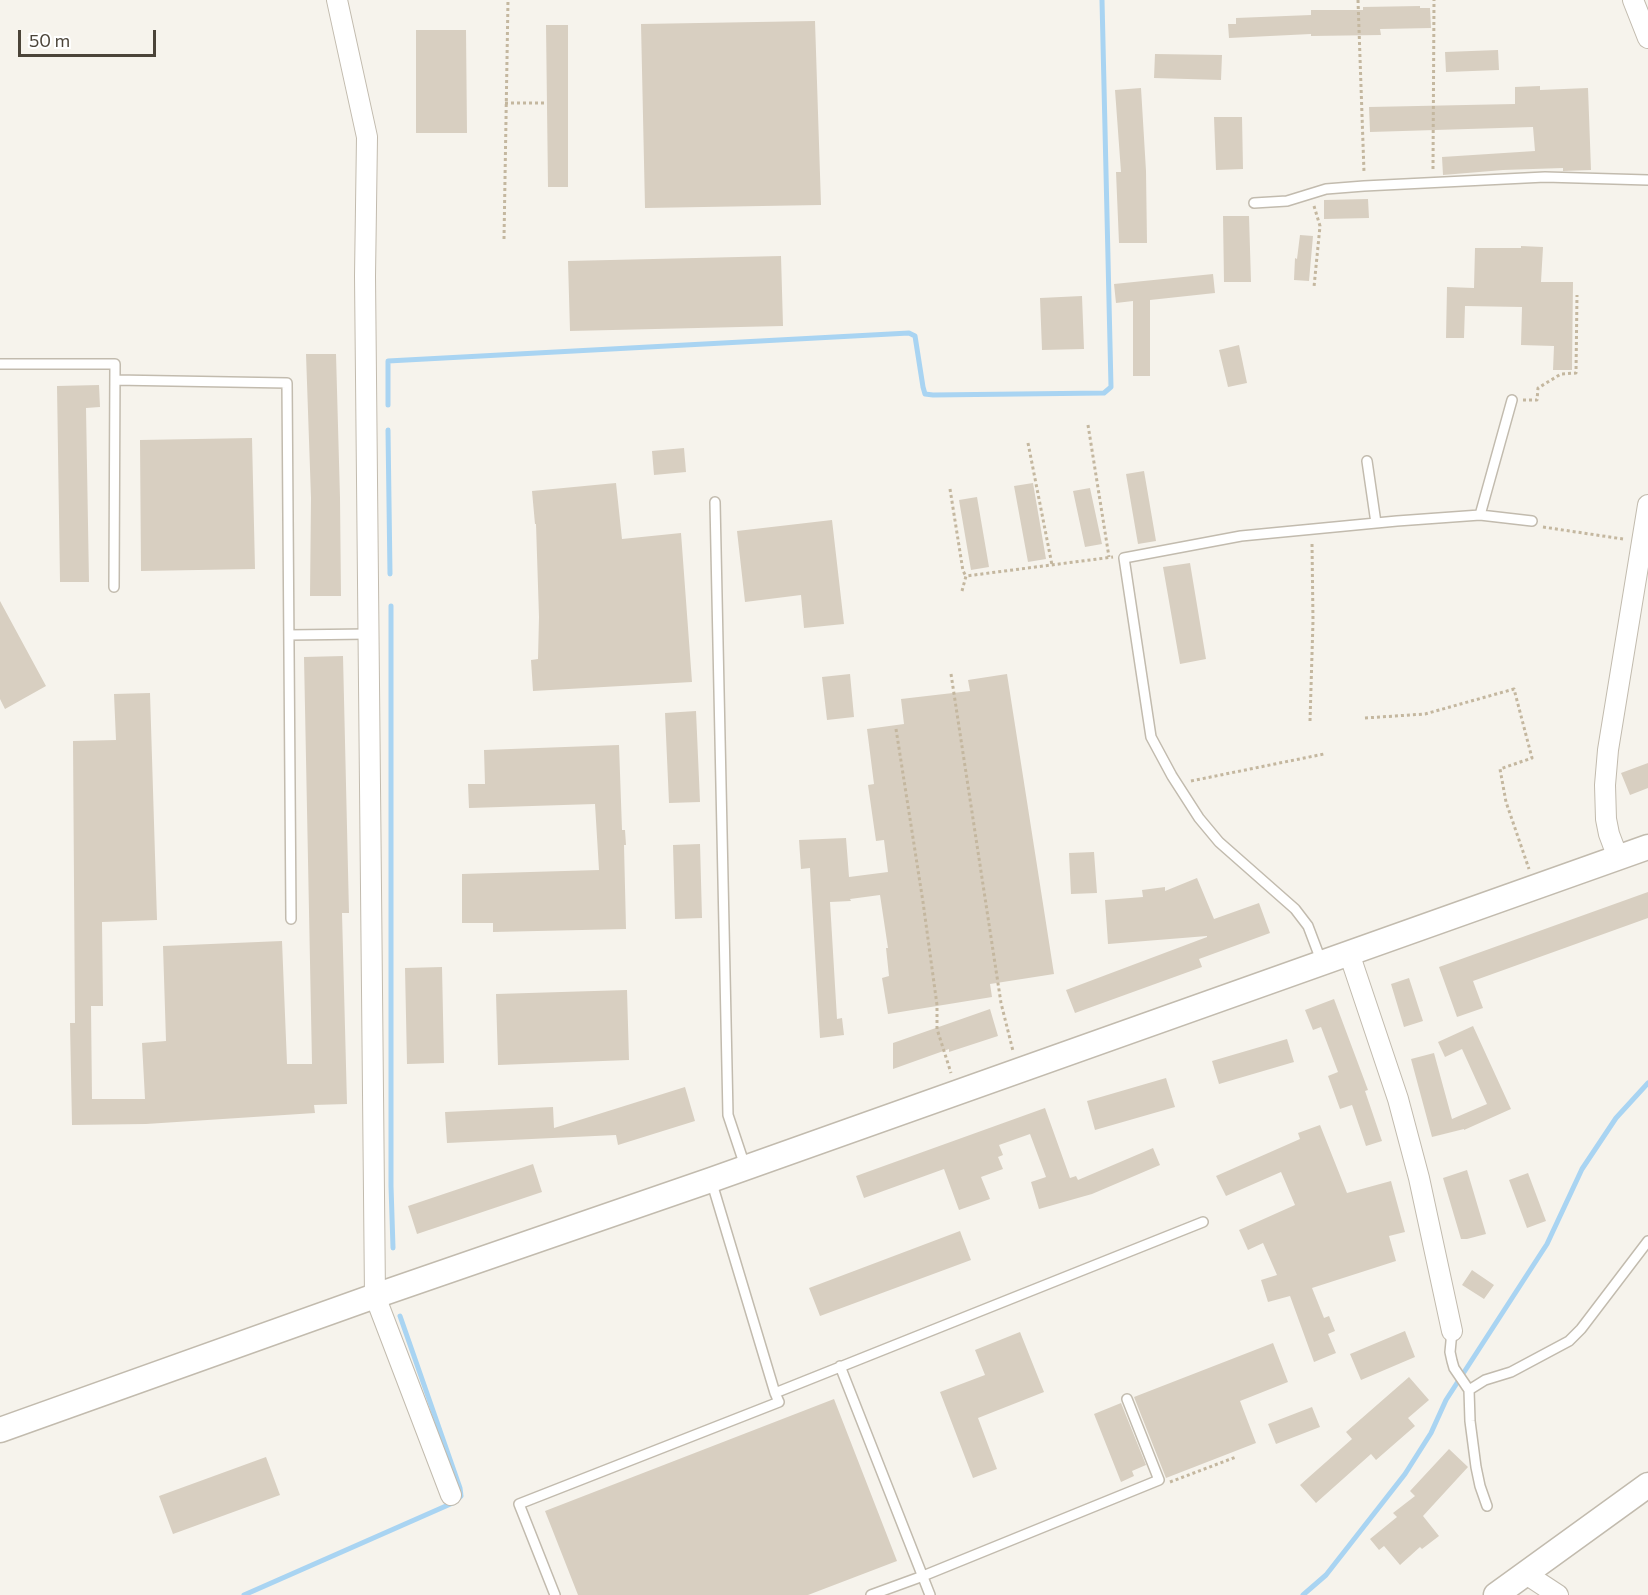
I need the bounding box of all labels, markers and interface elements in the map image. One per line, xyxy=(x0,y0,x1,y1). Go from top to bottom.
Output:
scale bar xyxy=(21,18,159,56)
text: 50 m xyxy=(29,29,70,51)

